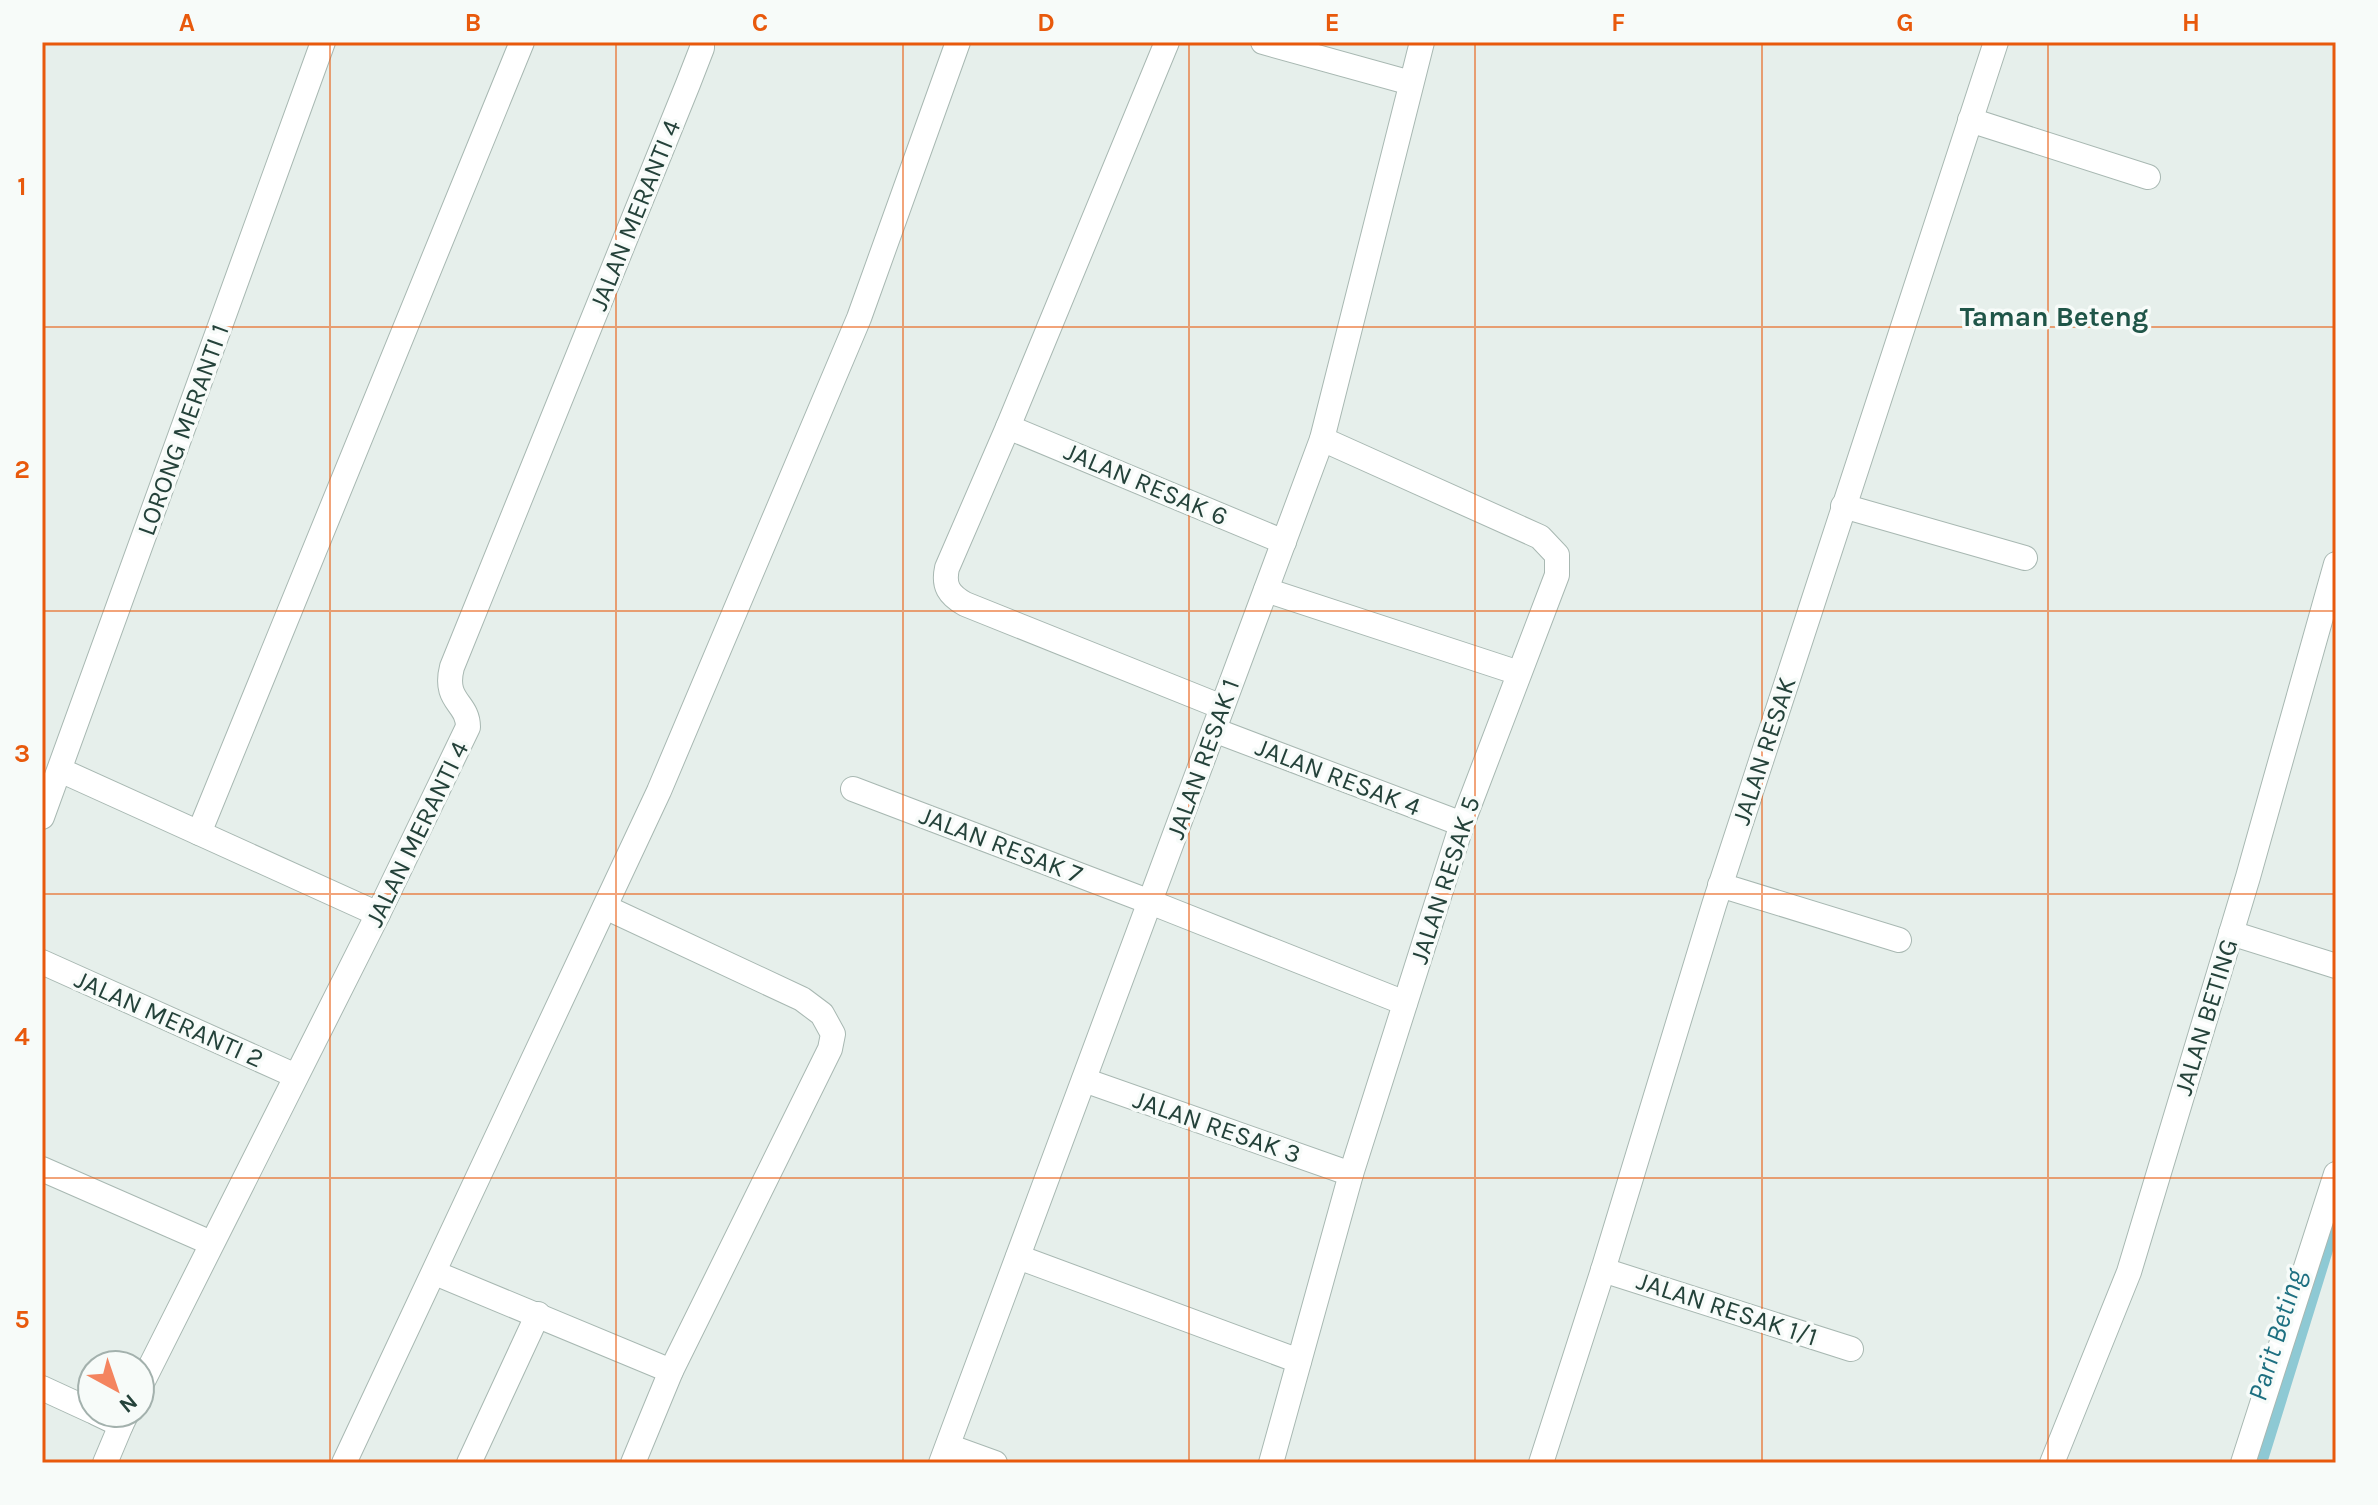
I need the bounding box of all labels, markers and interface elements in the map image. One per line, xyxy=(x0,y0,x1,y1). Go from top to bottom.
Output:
text: A xyxy=(179,7,195,38)
text: B xyxy=(465,7,481,38)
text: C xyxy=(752,7,768,38)
text: D xyxy=(1037,7,1055,38)
text: E xyxy=(1324,7,1340,38)
text: F xyxy=(1611,7,1625,38)
text: G xyxy=(1896,7,1914,38)
text: H xyxy=(2182,7,2200,38)
street label: JALAN MERANTI 4 xyxy=(583,115,687,315)
text: 1 xyxy=(17,171,27,202)
district label: Taman Beteng xyxy=(1960,300,2148,333)
street label: LORONG MERANTI 1 xyxy=(130,320,236,540)
street label: JALAN RESAK 6 xyxy=(1060,436,1232,532)
text: 2 xyxy=(14,454,30,485)
street label: JALAN RESAK xyxy=(1726,673,1803,829)
street label: JALAN RESAK 1 xyxy=(1160,675,1246,843)
street label: JALAN RESAK 4 xyxy=(1251,731,1425,823)
street label: JALAN MERANTI 4 xyxy=(359,736,475,932)
text: 3 xyxy=(14,738,30,769)
street label: JALAN RESAK 5 xyxy=(1403,792,1487,968)
street label: JALAN RESAK 7 xyxy=(915,800,1087,890)
street label: JALAN BETING xyxy=(2167,935,2245,1099)
street label: JALAN MERANTI 2 xyxy=(70,963,268,1075)
text: 4 xyxy=(14,1021,30,1052)
street label: JALAN RESAK 3 xyxy=(1129,1084,1305,1170)
water label: Parit Beting xyxy=(2240,1264,2312,1405)
street label: JALAN RESAK 1/1 xyxy=(1633,1265,1821,1353)
text: 5 xyxy=(14,1304,30,1335)
north arrow xyxy=(76,1349,156,1429)
text: N xyxy=(114,1389,143,1419)

